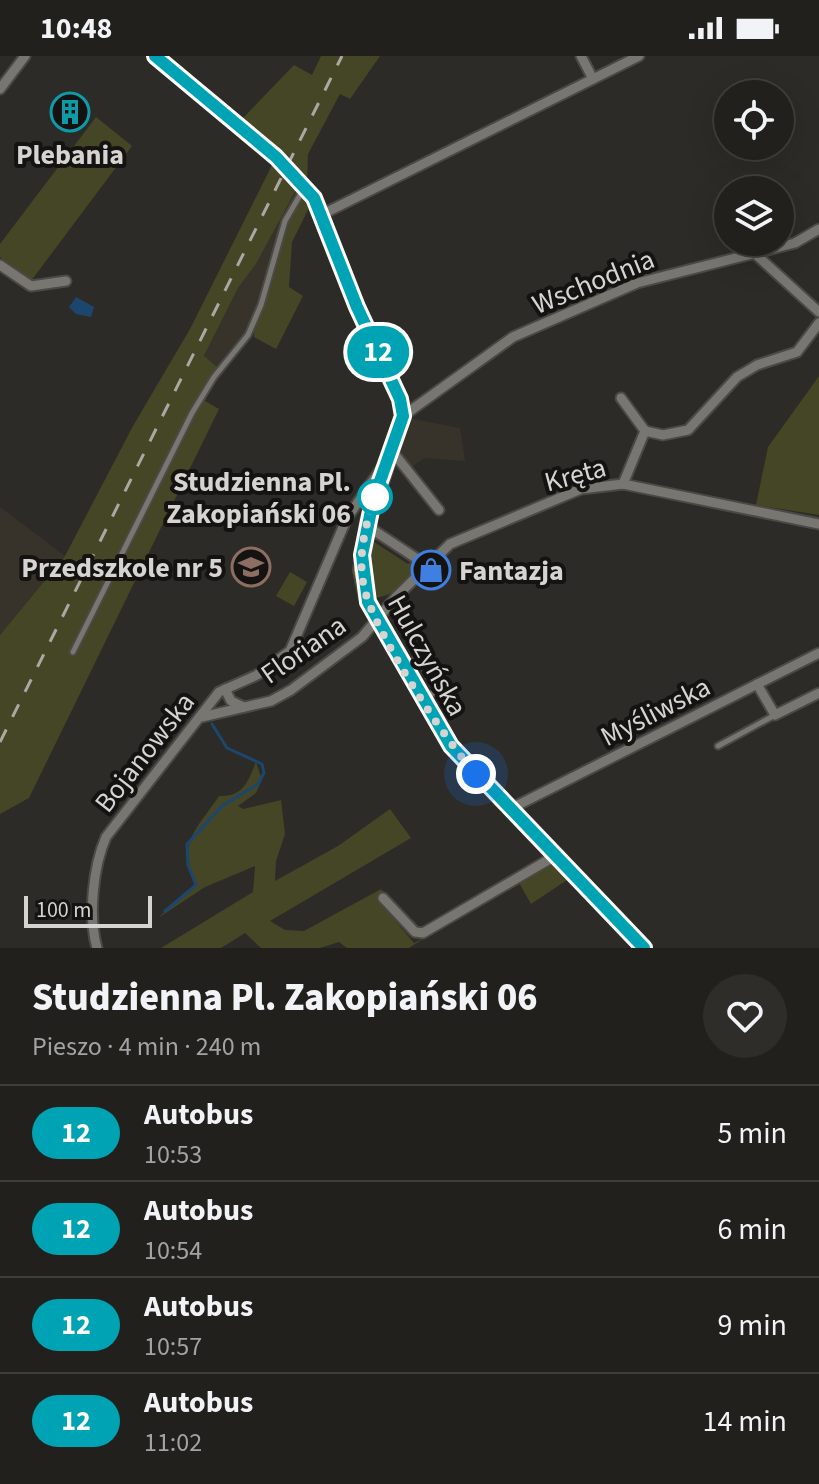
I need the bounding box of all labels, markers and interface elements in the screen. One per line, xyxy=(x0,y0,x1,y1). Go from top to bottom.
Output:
text: 10:48 xyxy=(40,7,112,50)
map controls xyxy=(714,80,794,256)
button: locate xyxy=(714,80,794,160)
building icon: Plebania xyxy=(49,91,91,133)
place label: Plebania xyxy=(16,135,124,175)
button: layers xyxy=(714,176,794,256)
street label: Wschodnia xyxy=(526,239,661,325)
line badge: 12 xyxy=(342,326,414,378)
text: 12 xyxy=(363,332,393,372)
street label: Kręta xyxy=(540,448,610,502)
place label: Studzienna Pl. Zakopiański 06 xyxy=(166,462,351,534)
marker: Studzienna Pl. Zakopiański 06 xyxy=(358,480,392,514)
school or university icon: Przedszkole nr 5 xyxy=(230,546,272,588)
place label: Przedszkole nr 5 xyxy=(21,548,223,588)
shop icon: Fantazja xyxy=(410,549,452,591)
place label: Fantazja xyxy=(459,551,564,591)
street label: Hulczyńska xyxy=(377,588,477,723)
street label: Floriana xyxy=(253,606,354,694)
street label: Myśliwska xyxy=(593,667,717,757)
street label: Bojanowska xyxy=(85,684,204,821)
your location xyxy=(456,754,496,794)
scale bar xyxy=(24,892,152,928)
text: 100 m xyxy=(36,894,91,926)
text: Studzienna Pl. Zakopiański 06 xyxy=(32,971,538,1025)
button: heart xyxy=(703,974,787,1058)
text: Pieszo · 4 min · 240 m xyxy=(32,1028,261,1065)
text: Autobus xyxy=(144,1093,253,1136)
text: 5 min xyxy=(717,1112,787,1155)
text: 12 xyxy=(61,1113,91,1153)
text: 10:53 xyxy=(144,1136,202,1173)
text: Autobus xyxy=(144,1189,253,1232)
text: 6 min xyxy=(717,1208,787,1251)
text: 12 xyxy=(61,1209,91,1249)
text: 10:54 xyxy=(144,1232,202,1269)
text: Autobus xyxy=(144,1285,253,1328)
text: 9 min xyxy=(717,1304,787,1347)
text: 12 xyxy=(61,1305,91,1345)
text: 10:57 xyxy=(144,1328,202,1365)
text: Autobus xyxy=(144,1381,253,1424)
text: 14 min xyxy=(703,1400,787,1443)
text: 12 xyxy=(61,1401,91,1441)
text: 11:02 xyxy=(144,1424,202,1461)

